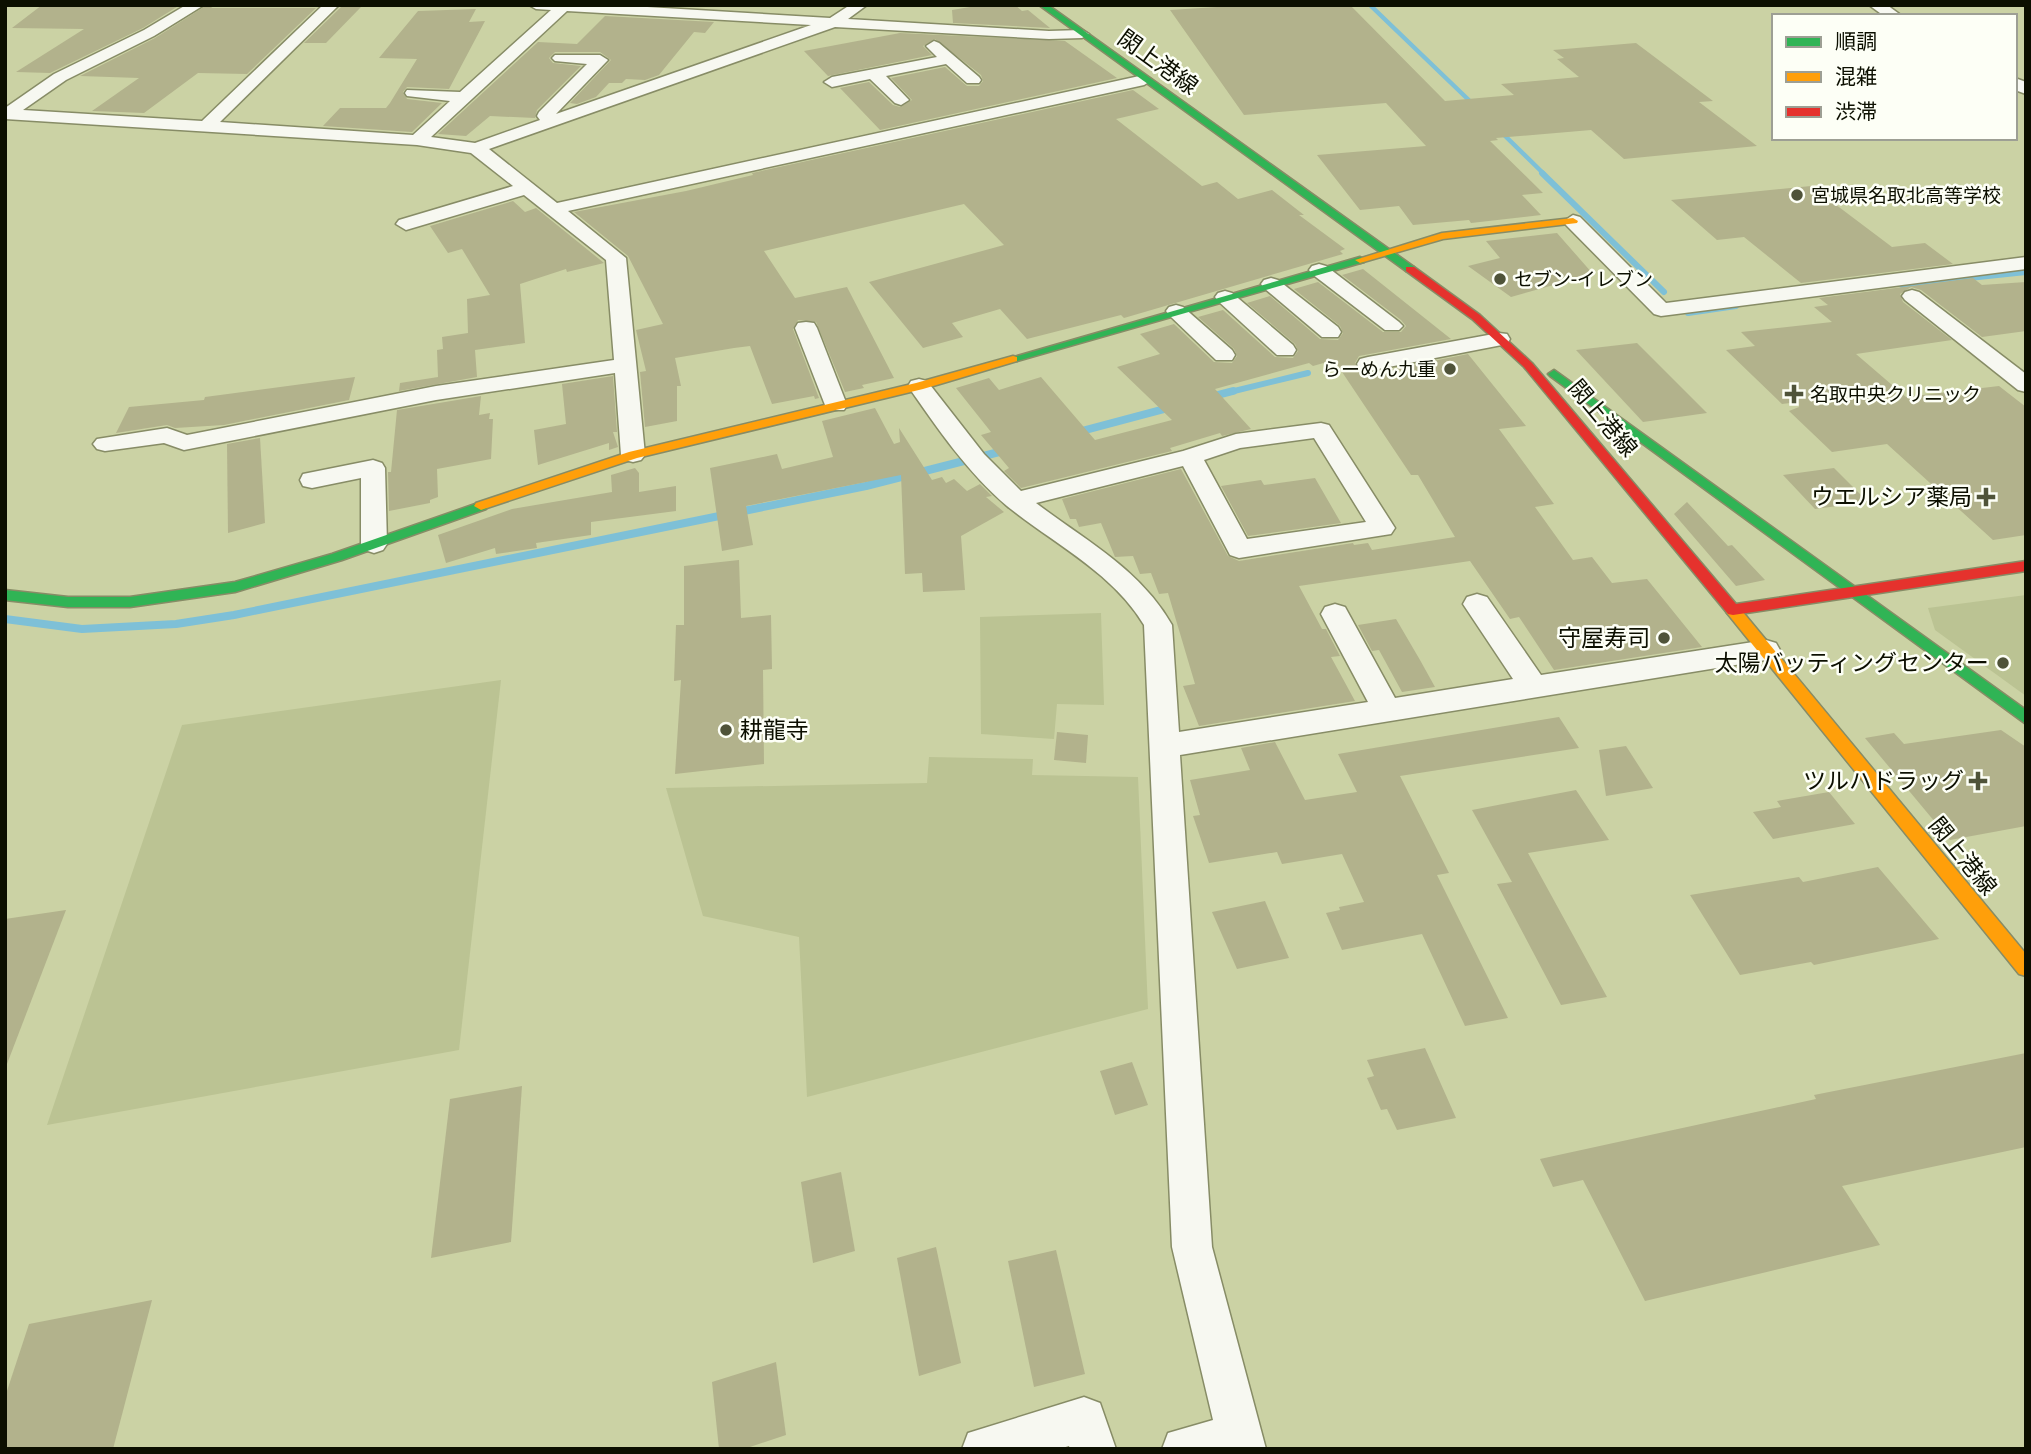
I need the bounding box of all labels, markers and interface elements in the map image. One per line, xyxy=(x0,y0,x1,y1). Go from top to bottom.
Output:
legend xyxy=(1772,14,2017,140)
street label: 閖上港線 xyxy=(1112,21,1205,101)
text: 順調 xyxy=(1835,27,1877,55)
text: 混雑 xyxy=(1835,62,1877,90)
text: 渋滞 xyxy=(1835,97,1877,125)
place label: 宮城県名取北高等学校 xyxy=(1811,182,2001,208)
marker: 宮城県名取北高等学校 xyxy=(1789,187,1805,203)
place label: セブン-イレブン xyxy=(1514,266,1653,292)
marker: セブン-イレブン xyxy=(1492,271,1508,287)
place label: らーめん九重 xyxy=(1322,356,1436,382)
marker: らーめん九重 xyxy=(1442,361,1458,377)
street label: 閖上港線 xyxy=(1562,372,1646,463)
place label: 名取中央クリニック xyxy=(1810,381,1981,407)
marker: 名取中央クリニック xyxy=(1784,384,1804,404)
place label: ウエルシア薬局 xyxy=(1811,480,1972,512)
marker: ウエルシア薬局 xyxy=(1978,489,1994,505)
place label: 守屋寿司 xyxy=(1558,621,1650,653)
marker: 守屋寿司 xyxy=(1656,630,1672,646)
place label: 太陽バッティングセンター xyxy=(1714,646,1989,678)
marker: 太陽バッティングセンター xyxy=(1995,655,2011,671)
place label: 耕龍寺 xyxy=(740,713,809,745)
marker: 耕龍寺 xyxy=(718,722,734,738)
place label: ツルハドラッグ xyxy=(1803,764,1964,796)
marker: ツルハドラッグ xyxy=(1970,773,1986,789)
street label: 閖上港線 xyxy=(1922,810,2005,901)

